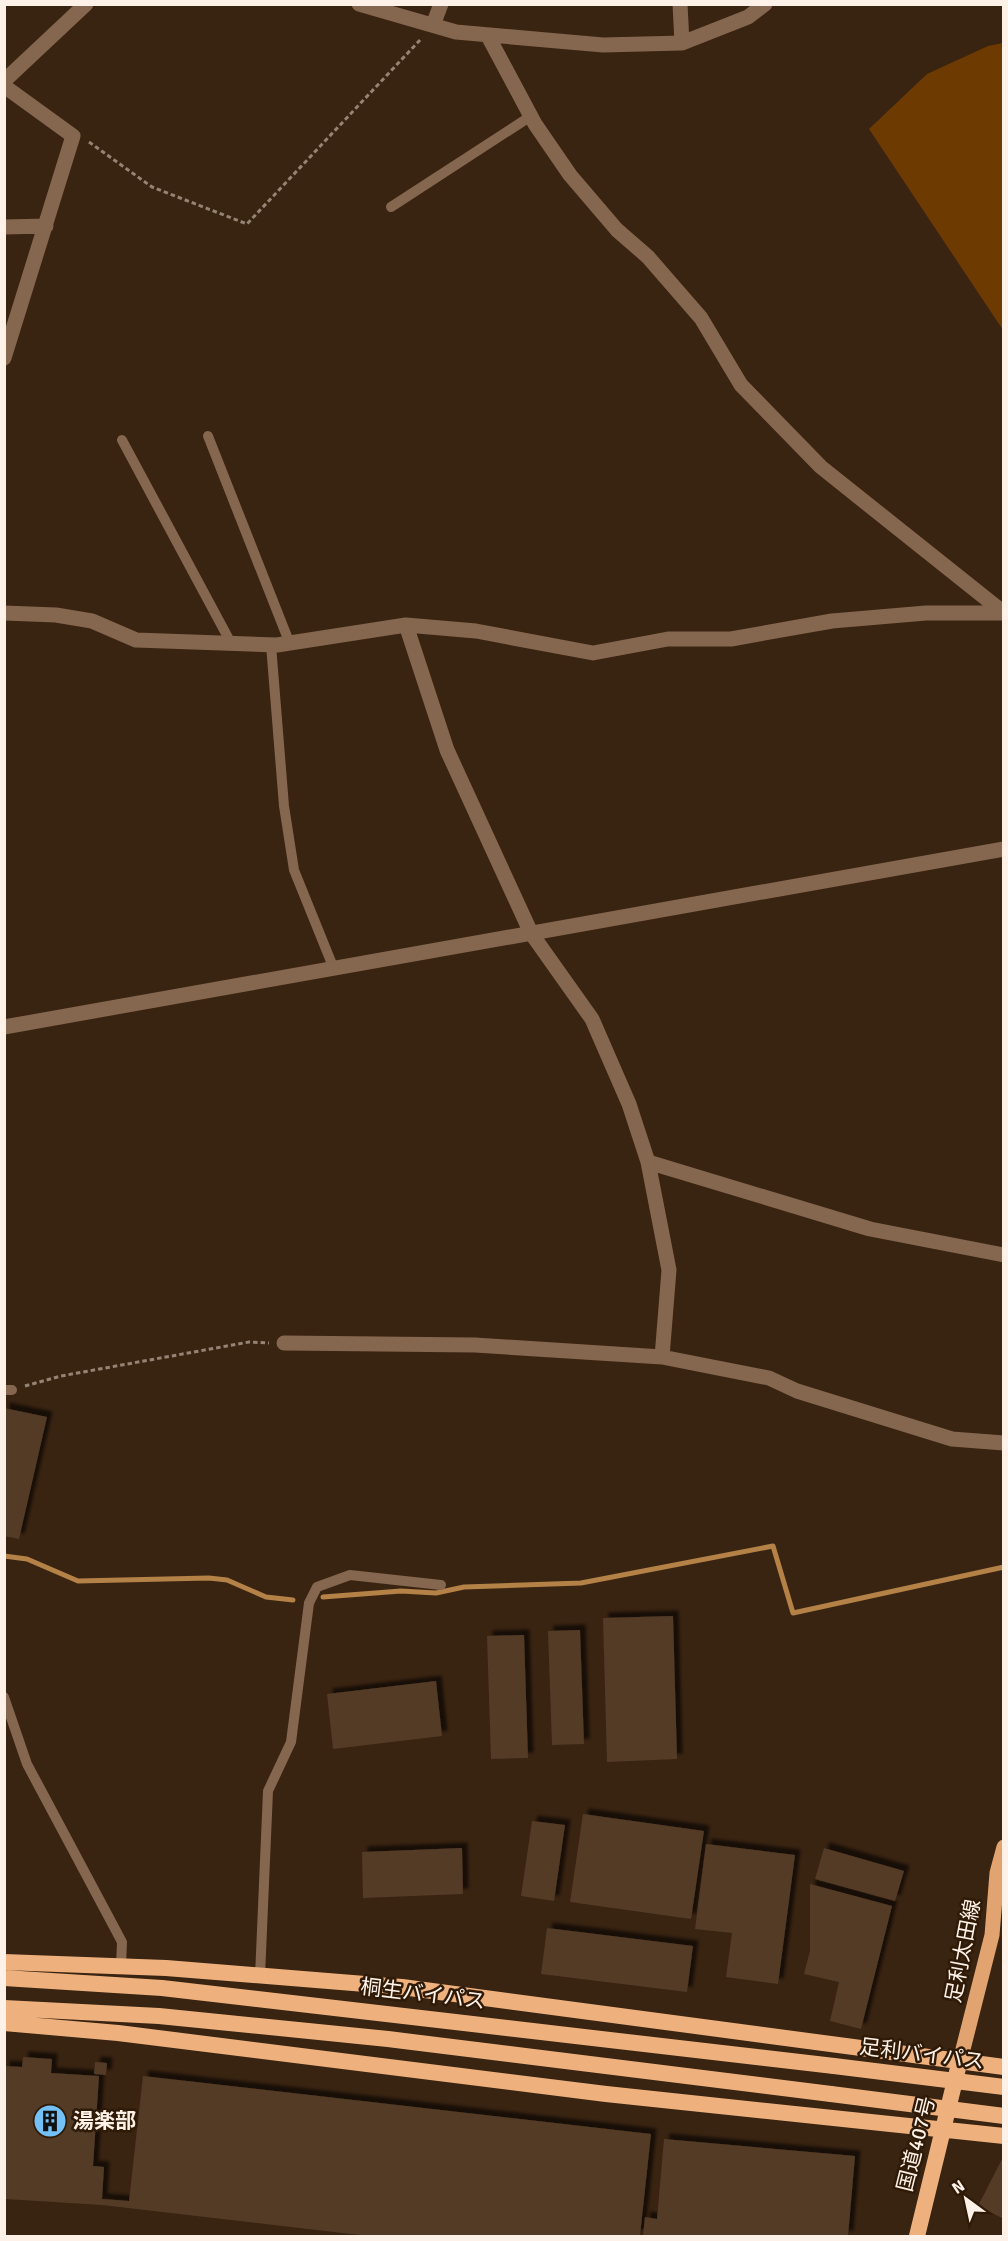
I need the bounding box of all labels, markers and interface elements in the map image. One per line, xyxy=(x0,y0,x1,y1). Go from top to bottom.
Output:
street label: 足利太田線 xyxy=(940,1897,986,2005)
street label: 桐生バイパス xyxy=(359,1973,487,2015)
street label: 足利バイパス xyxy=(858,2033,986,2075)
street label: 国道407号 xyxy=(892,2094,940,2194)
building icon: 湯楽部 xyxy=(32,2103,68,2139)
place label: 湯楽部 xyxy=(73,2108,136,2134)
north arrow xyxy=(936,2169,996,2229)
text: N xyxy=(948,2176,968,2199)

